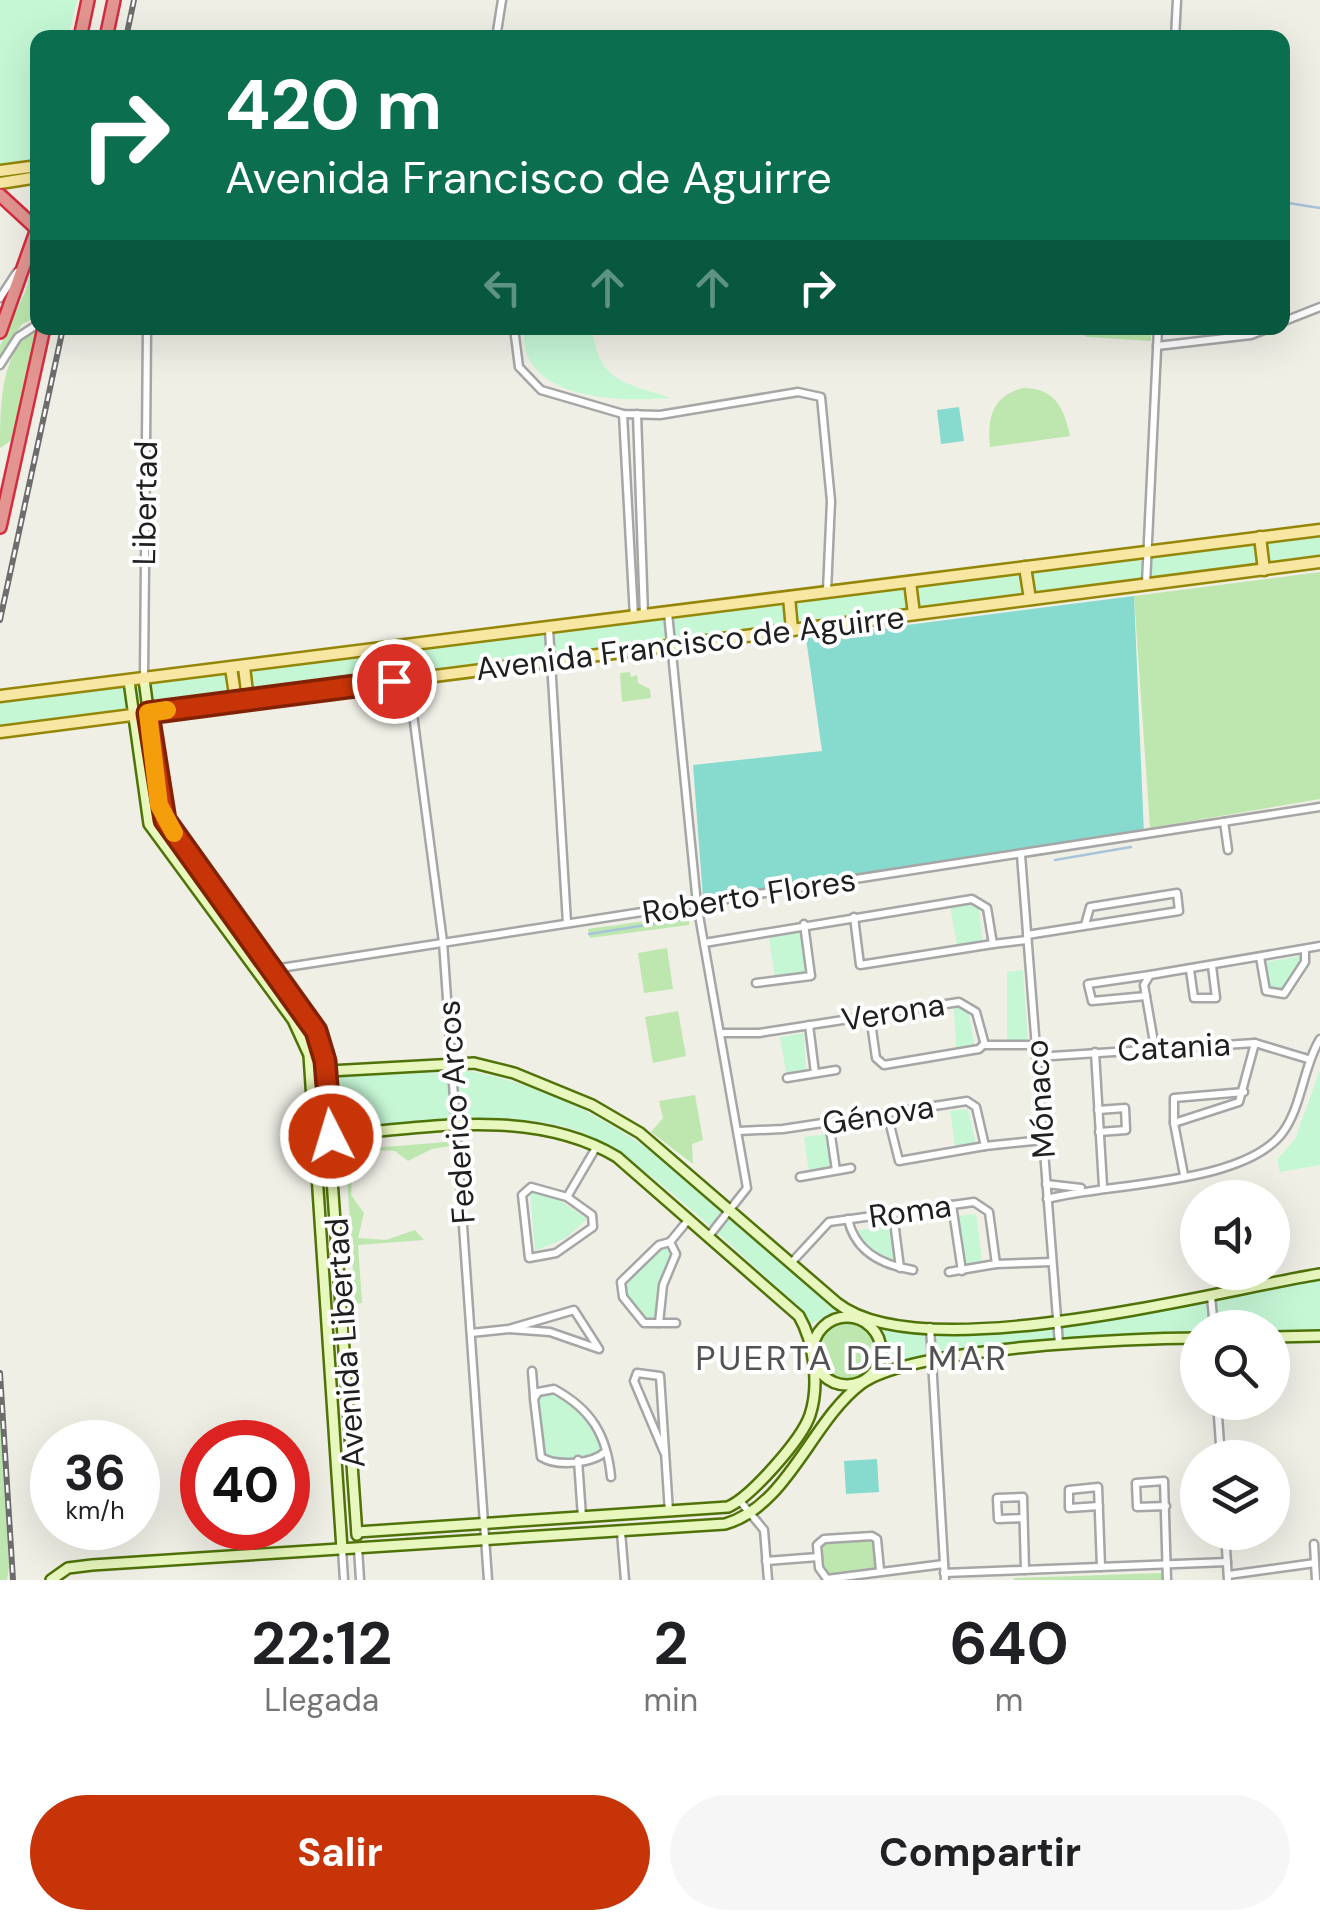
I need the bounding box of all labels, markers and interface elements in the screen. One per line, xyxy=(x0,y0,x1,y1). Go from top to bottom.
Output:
text: 420 m xyxy=(225,60,442,151)
icon: right xyxy=(60,70,190,200)
text: Avenida Francisco de Aguirre xyxy=(225,148,832,207)
icon: left xyxy=(475,260,530,315)
icon: ahead xyxy=(580,260,635,315)
icon: ahead xyxy=(685,260,740,315)
icon: right xyxy=(790,260,845,315)
street label: Libertad xyxy=(123,440,167,566)
street label: Avenida Francisco de Aguirre xyxy=(473,596,907,690)
pin xyxy=(352,639,437,724)
icon: arrive xyxy=(367,654,422,709)
street label: Roberto Flores xyxy=(639,858,859,934)
street label: Verona xyxy=(839,983,947,1041)
street label: Federico Arcos xyxy=(427,999,485,1225)
street label: Catania xyxy=(1116,1023,1232,1071)
street label: Mónaco xyxy=(1015,1038,1065,1160)
position arrow xyxy=(279,1084,383,1188)
street label: Génova xyxy=(819,1085,937,1145)
map controls xyxy=(1180,1180,1290,1550)
button: sound xyxy=(1180,1180,1290,1290)
street label: Roma xyxy=(866,1184,954,1238)
street label: Avenida Libertad xyxy=(315,1217,375,1469)
button: search xyxy=(1180,1310,1290,1420)
district label: PUERTA DEL MAR xyxy=(695,1335,1009,1381)
speed limit sign: 40 xyxy=(180,1420,310,1550)
text: 36 xyxy=(64,1440,126,1506)
button: layers xyxy=(1180,1440,1290,1550)
text: km/h xyxy=(65,1494,125,1527)
text: 22:12 xyxy=(251,1604,392,1683)
text: 2 xyxy=(654,1604,688,1683)
text: 640 xyxy=(949,1604,1069,1683)
text: Llegada xyxy=(264,1679,379,1721)
text: min xyxy=(644,1679,698,1721)
text: m xyxy=(995,1679,1023,1721)
button: Salir xyxy=(30,1795,650,1910)
button: Compartir xyxy=(670,1795,1290,1910)

